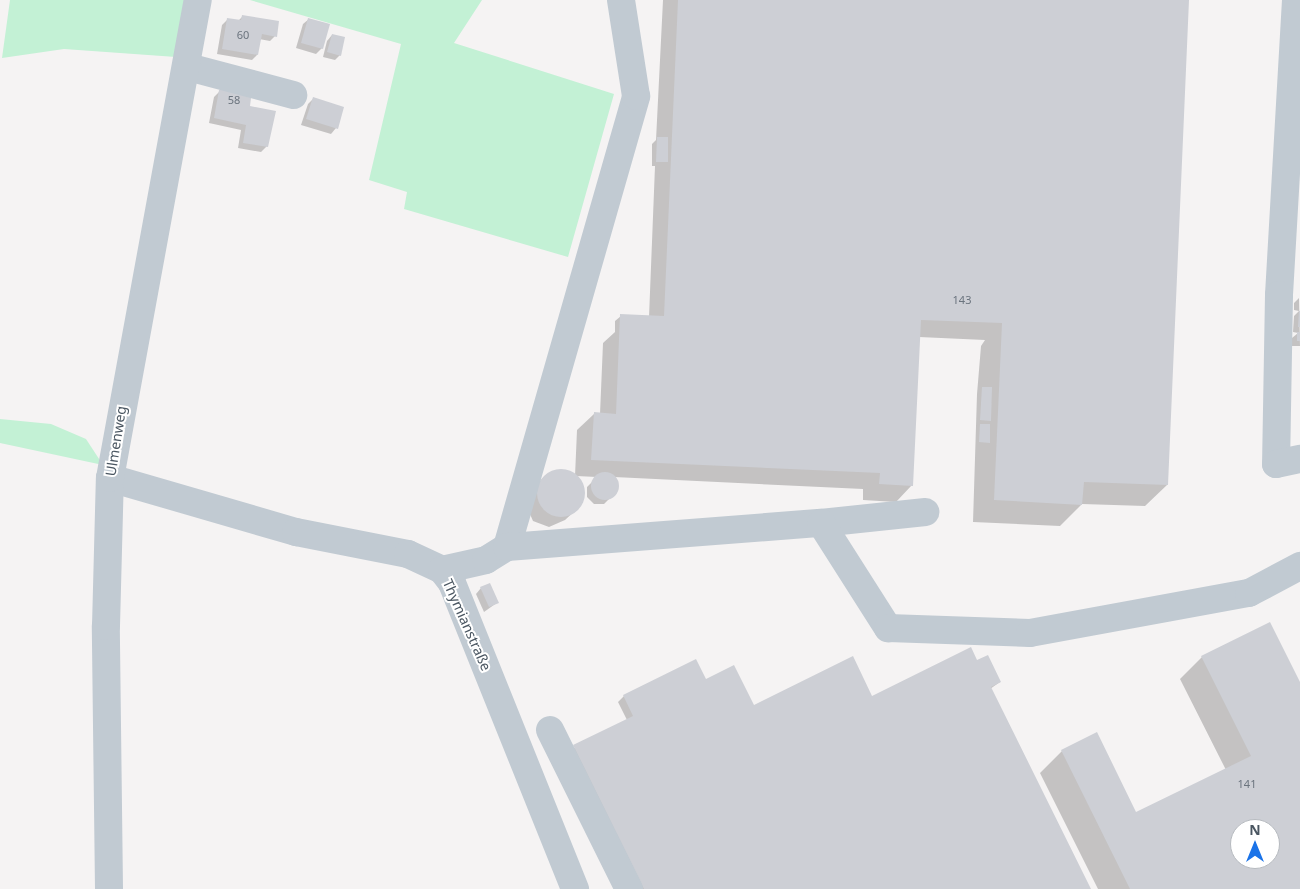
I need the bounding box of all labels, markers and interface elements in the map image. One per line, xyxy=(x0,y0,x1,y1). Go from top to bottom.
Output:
house number: 60 xyxy=(237,28,249,42)
house number: 58 xyxy=(228,93,240,107)
house number: 143 xyxy=(953,293,971,307)
street label: Ulmenweg xyxy=(102,405,130,477)
street label: Thymianstraße xyxy=(439,577,495,673)
house number: 141 xyxy=(1238,777,1256,791)
north arrow xyxy=(1230,819,1280,869)
text: N xyxy=(1249,820,1261,839)

